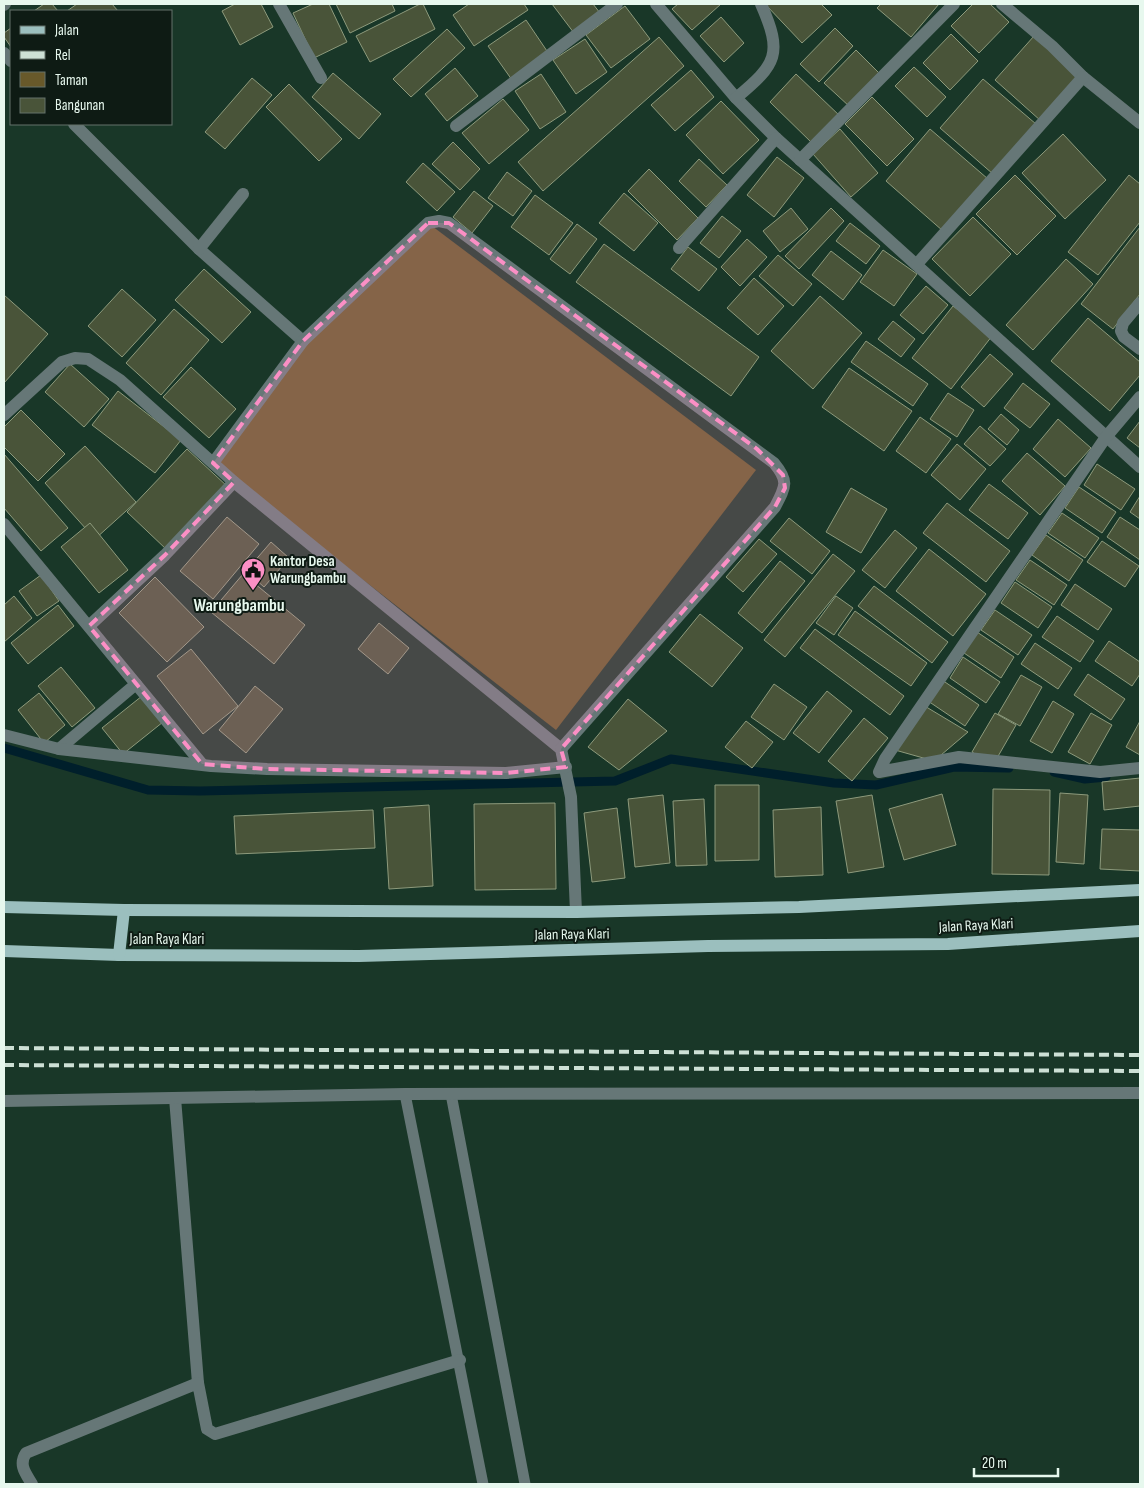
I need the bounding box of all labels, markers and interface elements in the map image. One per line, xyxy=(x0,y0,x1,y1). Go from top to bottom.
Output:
legend xyxy=(10,10,172,125)
text: Jalan xyxy=(54,21,79,40)
text: Rel xyxy=(55,46,71,65)
text: Taman xyxy=(55,71,88,90)
text: Bangunan xyxy=(55,96,105,115)
place label: Kantor Desa Warungbambu xyxy=(270,552,346,588)
public building icon: Kantor Desa Warungbambu xyxy=(240,557,266,591)
district label: Warungbambu xyxy=(193,595,285,616)
street label: Jalan Raya Klari xyxy=(937,914,1014,937)
street label: Jalan Raya Klari xyxy=(533,924,610,945)
street label: Jalan Raya Klari xyxy=(129,930,205,949)
scale bar xyxy=(974,1446,1058,1478)
text: 20 m xyxy=(982,1454,1007,1473)

